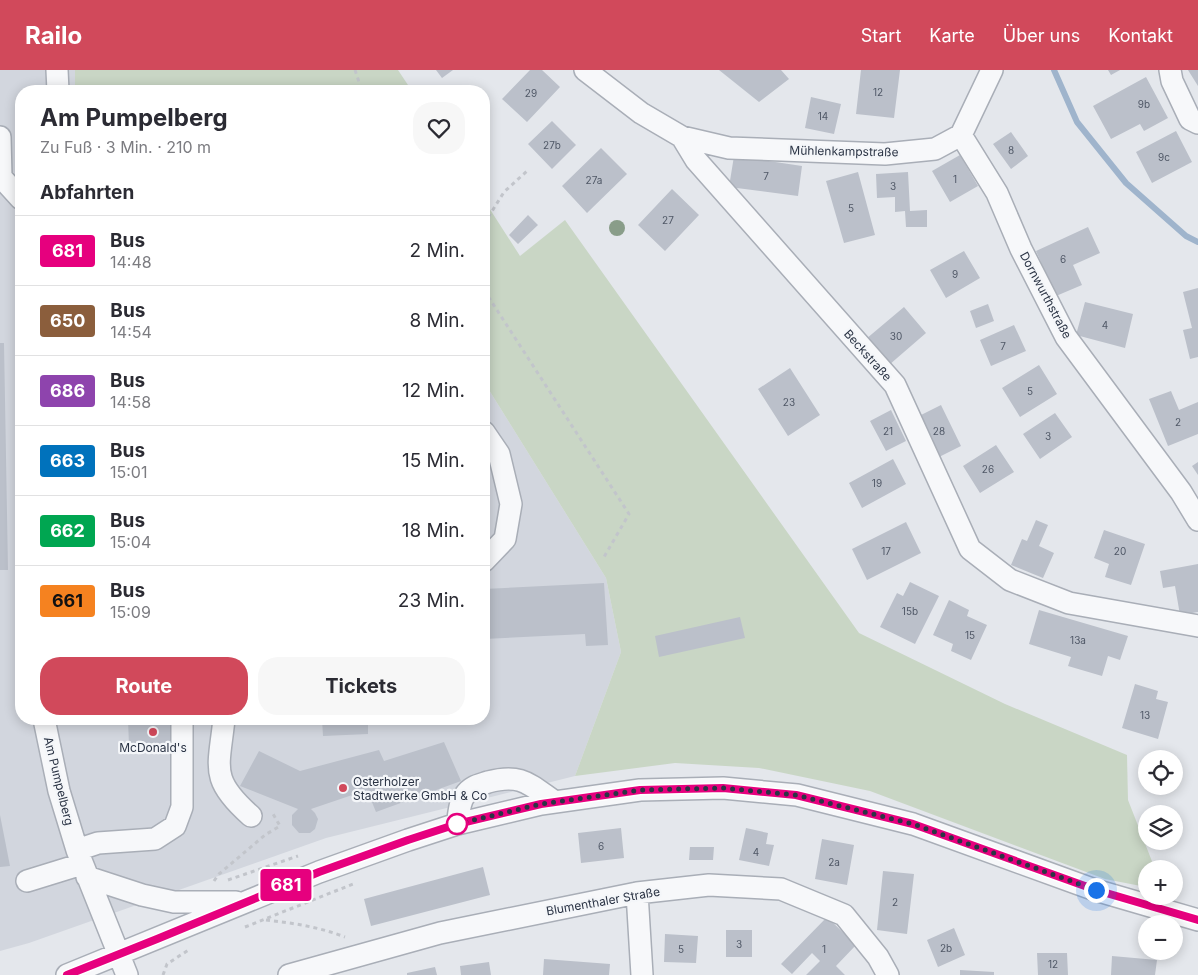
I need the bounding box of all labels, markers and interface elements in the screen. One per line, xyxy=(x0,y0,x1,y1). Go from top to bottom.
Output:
text: Railo xyxy=(25,21,82,50)
text: Start xyxy=(861,25,901,46)
text: Karte xyxy=(929,25,975,46)
text: Über uns xyxy=(1003,25,1080,46)
text: Kontakt xyxy=(1108,25,1173,46)
house number: 12 xyxy=(873,86,883,98)
house number: 29 xyxy=(525,87,537,99)
house number: 9b xyxy=(1138,98,1150,110)
button: heart xyxy=(413,102,465,154)
text: Am Pumpelberg xyxy=(40,103,228,132)
house number: 14 xyxy=(818,110,828,122)
text: Zu Fuß · 3 Min. · 210 m xyxy=(40,137,211,157)
house number: 27b xyxy=(543,139,561,151)
street label: Mühlenkampstraße xyxy=(789,143,899,159)
house number: 8 xyxy=(1008,144,1014,156)
house number: 9c xyxy=(1158,151,1170,163)
house number: 7 xyxy=(763,170,769,182)
house number: 1 xyxy=(953,173,957,185)
house number: 27a xyxy=(586,174,602,186)
house number: 3 xyxy=(890,180,896,192)
text: Abfahrten xyxy=(40,181,134,204)
house number: 5 xyxy=(848,202,854,214)
house number: 27 xyxy=(662,214,674,226)
text: Bus xyxy=(110,229,145,252)
text: 2 Min. xyxy=(410,239,465,262)
text: 681 xyxy=(52,240,83,261)
street label: Dornwurthstraße xyxy=(1017,249,1075,341)
text: 14:48 xyxy=(110,252,152,272)
house number: 6 xyxy=(1060,253,1066,265)
house number: 9 xyxy=(952,268,958,280)
text: Bus xyxy=(110,299,145,322)
text: 8 Min. xyxy=(409,309,465,332)
text: 650 xyxy=(50,310,85,331)
house number: 4 xyxy=(1102,319,1108,331)
text: 14:54 xyxy=(110,322,152,342)
street label: Beckstraße xyxy=(841,326,895,384)
house number: 30 xyxy=(890,330,902,342)
house number: 7 xyxy=(1000,340,1006,352)
text: Bus xyxy=(110,369,145,392)
text: 12 Min. xyxy=(402,379,465,402)
text: 686 xyxy=(50,380,85,401)
house number: 5 xyxy=(1027,385,1033,397)
text: 14:58 xyxy=(110,392,151,412)
house number: 23 xyxy=(783,396,795,408)
house number: 2 xyxy=(1175,416,1181,428)
house number: 21 xyxy=(883,425,893,437)
house number: 28 xyxy=(933,425,945,437)
house number: 3 xyxy=(1045,430,1051,442)
text: Bus xyxy=(110,439,145,462)
text: 15 Min. xyxy=(402,449,465,472)
text: 663 xyxy=(50,450,85,471)
text: 15:01 xyxy=(110,462,147,482)
house number: 26 xyxy=(982,463,994,475)
house number: 19 xyxy=(872,477,882,489)
text: Bus xyxy=(110,509,145,532)
text: 18 Min. xyxy=(402,519,465,542)
text: 662 xyxy=(50,520,85,541)
text: 15:04 xyxy=(110,532,151,552)
house number: 17 xyxy=(881,545,891,557)
house number: 20 xyxy=(1114,545,1126,557)
text: Bus xyxy=(110,579,145,602)
text: 23 Min. xyxy=(398,589,465,612)
text: 661 xyxy=(52,590,83,611)
text: 15:09 xyxy=(110,602,151,622)
house number: 15b xyxy=(902,605,918,617)
house number: 15 xyxy=(965,629,975,641)
house number: 13a xyxy=(1070,634,1086,646)
button: Route xyxy=(40,657,248,715)
button: Tickets xyxy=(258,657,465,715)
house number: 13 xyxy=(1140,709,1150,721)
marker: McDonald's xyxy=(147,726,159,738)
street label: Am Pumpelberg xyxy=(41,735,77,827)
place label: McDonald's xyxy=(119,740,187,755)
map controls xyxy=(1138,750,1183,960)
button: locate xyxy=(1138,750,1183,795)
place label: Osterholzer Stadtwerke GmbH & Co xyxy=(353,774,487,803)
marker: Osterholzer Stadtwerke GmbH & Co xyxy=(337,782,349,794)
button: layers xyxy=(1138,805,1183,850)
unlabelled marker xyxy=(446,813,468,835)
house number: 6 xyxy=(598,840,604,852)
house number: 4 xyxy=(753,846,759,858)
house number: 2a xyxy=(828,856,840,868)
button: + xyxy=(1138,860,1183,905)
line badge: 681 xyxy=(257,869,315,901)
text: 681 xyxy=(270,874,302,895)
your location xyxy=(1084,878,1109,903)
street label: Blumenthaler Straße xyxy=(545,884,661,918)
house number: 2 xyxy=(892,896,898,908)
button: − xyxy=(1138,915,1183,960)
house number: 3 xyxy=(736,938,742,950)
house number: 2b xyxy=(940,942,952,954)
house number: 5 xyxy=(678,943,684,955)
house number: 1 xyxy=(822,943,826,955)
house number: 12 xyxy=(1048,958,1058,970)

